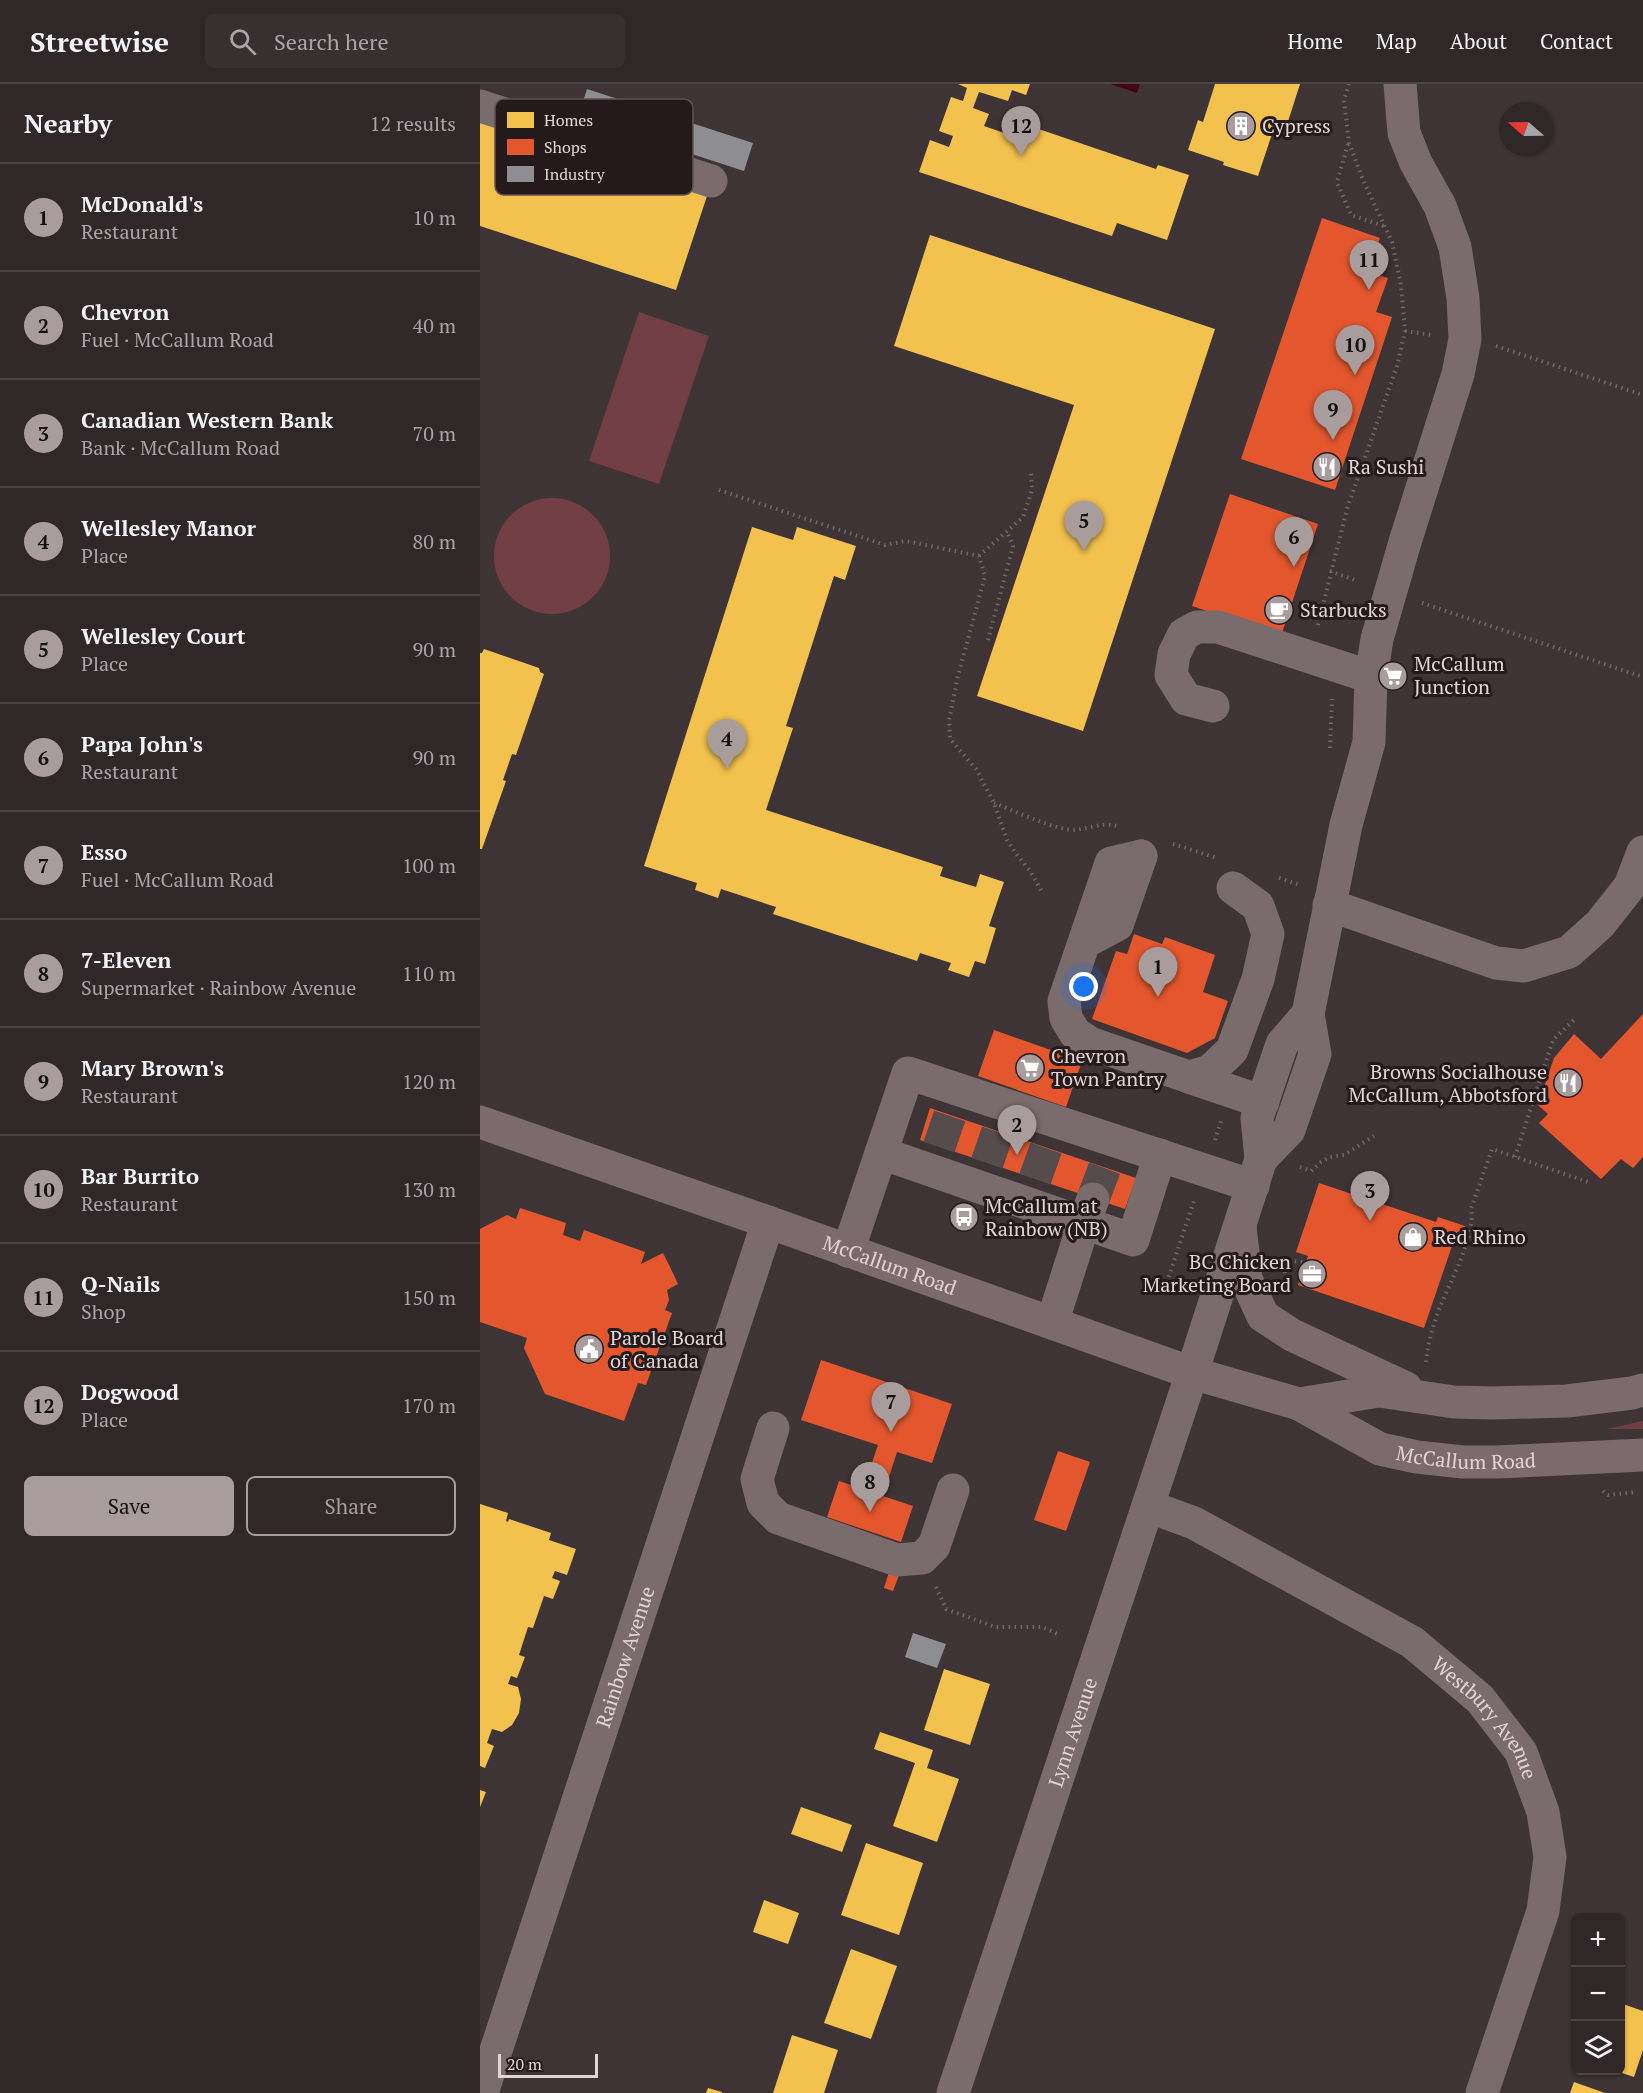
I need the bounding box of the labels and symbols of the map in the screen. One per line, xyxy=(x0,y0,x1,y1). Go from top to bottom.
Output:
legend xyxy=(495,99,693,195)
north arrow xyxy=(1499,102,1553,156)
pin: 12 xyxy=(1002,106,1040,156)
text: Homes xyxy=(544,109,593,131)
building icon: Cypress xyxy=(1225,110,1257,142)
place label: Cypress xyxy=(1262,112,1331,139)
text: Shops xyxy=(544,136,587,158)
text: Industry xyxy=(544,163,605,185)
pin: 11 xyxy=(1350,240,1388,290)
pin: 10 xyxy=(1336,326,1374,375)
pin: 9 xyxy=(1314,390,1352,440)
restaurant icon: Ra Sushi xyxy=(1311,451,1343,483)
place label: Ra Sushi xyxy=(1348,453,1424,480)
pin: 5 xyxy=(1064,502,1104,551)
pin: 6 xyxy=(1274,518,1314,567)
cafe icon: Starbucks xyxy=(1263,594,1295,626)
place label: Starbucks xyxy=(1300,596,1387,623)
place label: McCallum Junction xyxy=(1414,650,1504,700)
supermarket icon: McCallum Junction xyxy=(1377,660,1409,692)
pin: 4 xyxy=(708,720,746,769)
pin: 1 xyxy=(1138,948,1178,997)
your location xyxy=(1069,972,1098,1001)
place label: Chevron Town Pantry xyxy=(1051,1042,1165,1092)
supermarket icon: Chevron Town Pantry xyxy=(1014,1052,1046,1084)
place label: Browns Socialhouse McCallum, Abbotsford xyxy=(1349,1058,1547,1108)
restaurant icon: Browns Socialhouse McCallum, Abbotsford xyxy=(1552,1067,1584,1099)
pin: 2 xyxy=(998,1106,1036,1155)
pin: 3 xyxy=(1350,1172,1390,1221)
place label: McCallum at Rainbow (NB) xyxy=(985,1192,1108,1242)
bus stop icon: McCallum at Rainbow (NB) xyxy=(948,1201,980,1233)
shop icon: Red Rhino xyxy=(1397,1221,1429,1253)
place label: Red Rhino xyxy=(1434,1223,1526,1250)
street label: McCallum Road xyxy=(819,1229,960,1301)
place label: BC Chicken Marketing Board xyxy=(1143,1248,1291,1298)
office icon: BC Chicken Marketing Board xyxy=(1296,1258,1328,1290)
place label: Parole Board of Canada xyxy=(610,1324,724,1374)
public building icon: Parole Board of Canada xyxy=(573,1333,605,1365)
pin: 7 xyxy=(872,1382,910,1432)
street label: McCallum Road xyxy=(1394,1439,1536,1475)
pin: 8 xyxy=(850,1462,890,1512)
street label: Rainbow Avenue xyxy=(589,1583,660,1731)
street label: Westbury Avenue xyxy=(1426,1650,1544,1783)
street label: Lynn Avenue xyxy=(1041,1674,1103,1791)
scale bar xyxy=(498,2051,598,2078)

